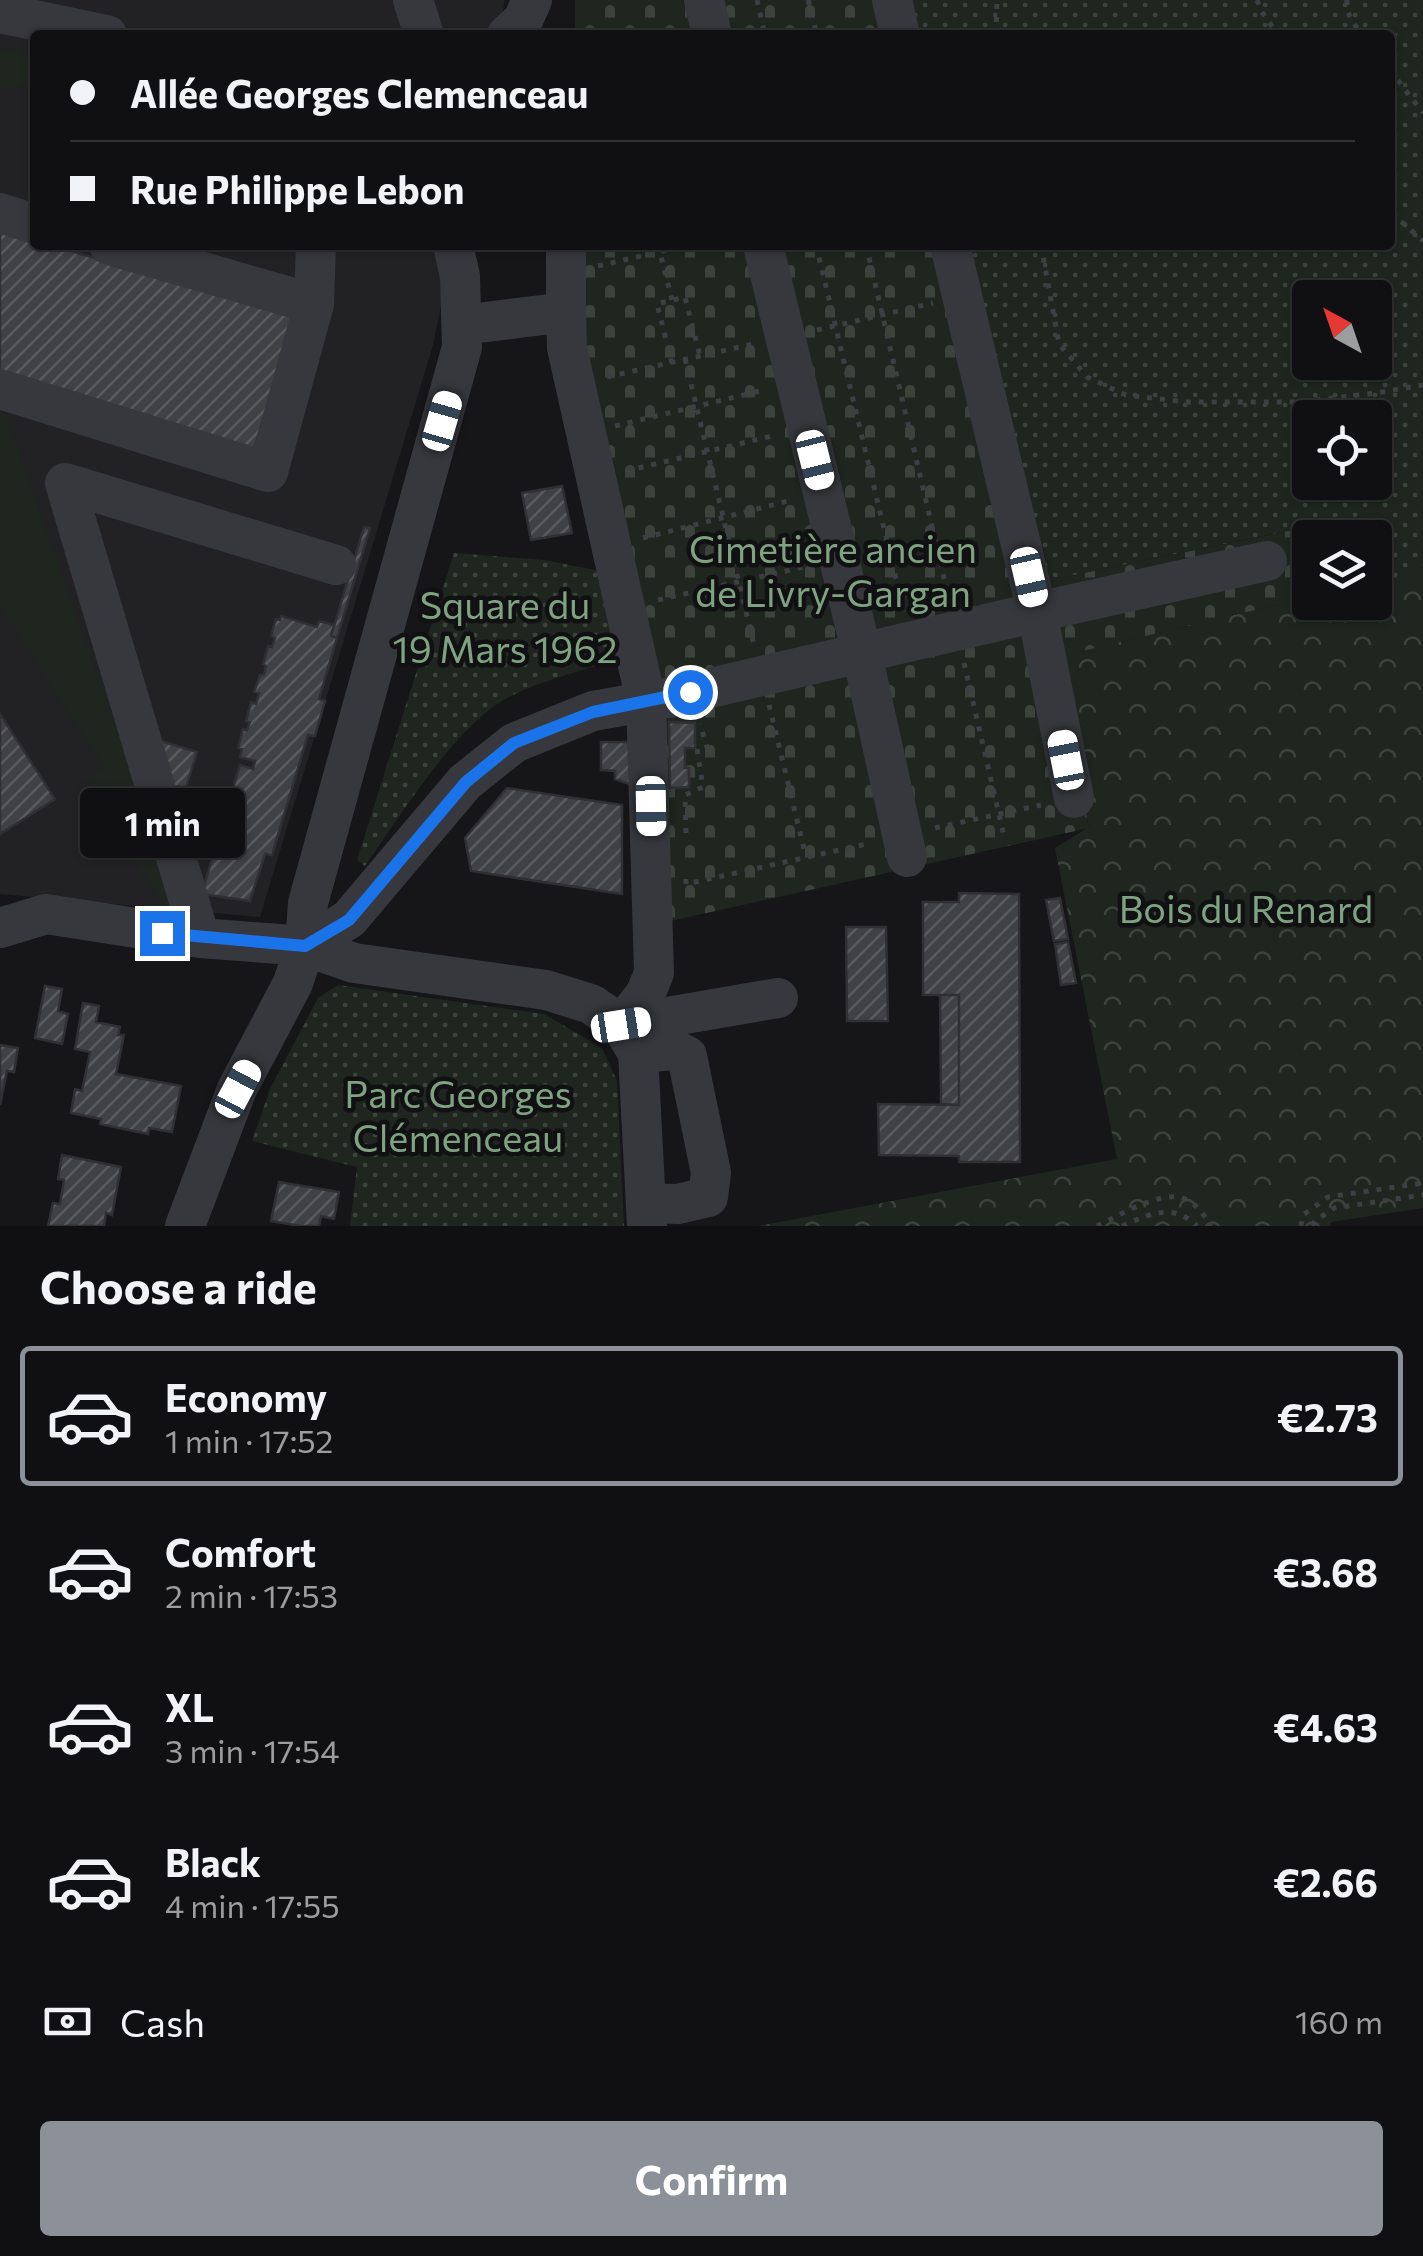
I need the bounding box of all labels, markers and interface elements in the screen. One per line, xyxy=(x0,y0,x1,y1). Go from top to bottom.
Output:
text: Allée Georges Clemenceau xyxy=(130,69,588,116)
text: Rue Philippe Lebon xyxy=(130,165,464,212)
north arrow xyxy=(1292,280,1392,380)
map controls xyxy=(1292,280,1392,620)
car xyxy=(419,388,465,454)
button: locate xyxy=(1292,400,1392,500)
car xyxy=(793,427,837,493)
button: layers xyxy=(1292,520,1392,620)
park label: Cimetière ancien de Livry-Gargan xyxy=(689,524,977,615)
car xyxy=(1008,544,1050,610)
park label: Square du 19 Mars 1962 xyxy=(393,580,617,671)
route start xyxy=(668,670,713,715)
car xyxy=(1046,728,1086,792)
car xyxy=(635,776,667,836)
callout: 1 min xyxy=(80,788,244,858)
text: 1 min xyxy=(125,803,200,843)
park label: Bois du Renard xyxy=(1119,884,1373,931)
route end xyxy=(140,911,185,956)
car xyxy=(589,1005,653,1045)
car xyxy=(211,1055,265,1123)
park label: Parc Georges Clémenceau xyxy=(344,1069,572,1160)
text: Choose a ride xyxy=(40,1258,317,1313)
icon: car xyxy=(45,1371,135,1461)
text: Economy xyxy=(165,1373,327,1420)
text: €2.73 xyxy=(1277,1393,1378,1440)
text: 1 min · 17:52 xyxy=(165,1420,333,1460)
icon: car xyxy=(45,1526,135,1616)
text: Comfort xyxy=(165,1528,316,1575)
text: €3.68 xyxy=(1273,1548,1378,1595)
text: 2 min · 17:53 xyxy=(165,1575,338,1615)
icon: car xyxy=(45,1681,135,1771)
text: XL xyxy=(165,1683,214,1730)
text: €4.63 xyxy=(1273,1703,1378,1750)
text: 3 min · 17:54 xyxy=(165,1730,339,1770)
icon: car xyxy=(45,1836,135,1926)
text: Black xyxy=(165,1838,261,1885)
text: €2.66 xyxy=(1273,1858,1378,1905)
text: 4 min · 17:55 xyxy=(165,1885,340,1925)
icon: cash xyxy=(40,1994,95,2049)
text: Cash xyxy=(120,1998,205,2045)
text: 160 m xyxy=(1295,2001,1383,2041)
button: Confirm xyxy=(40,2121,1383,2236)

